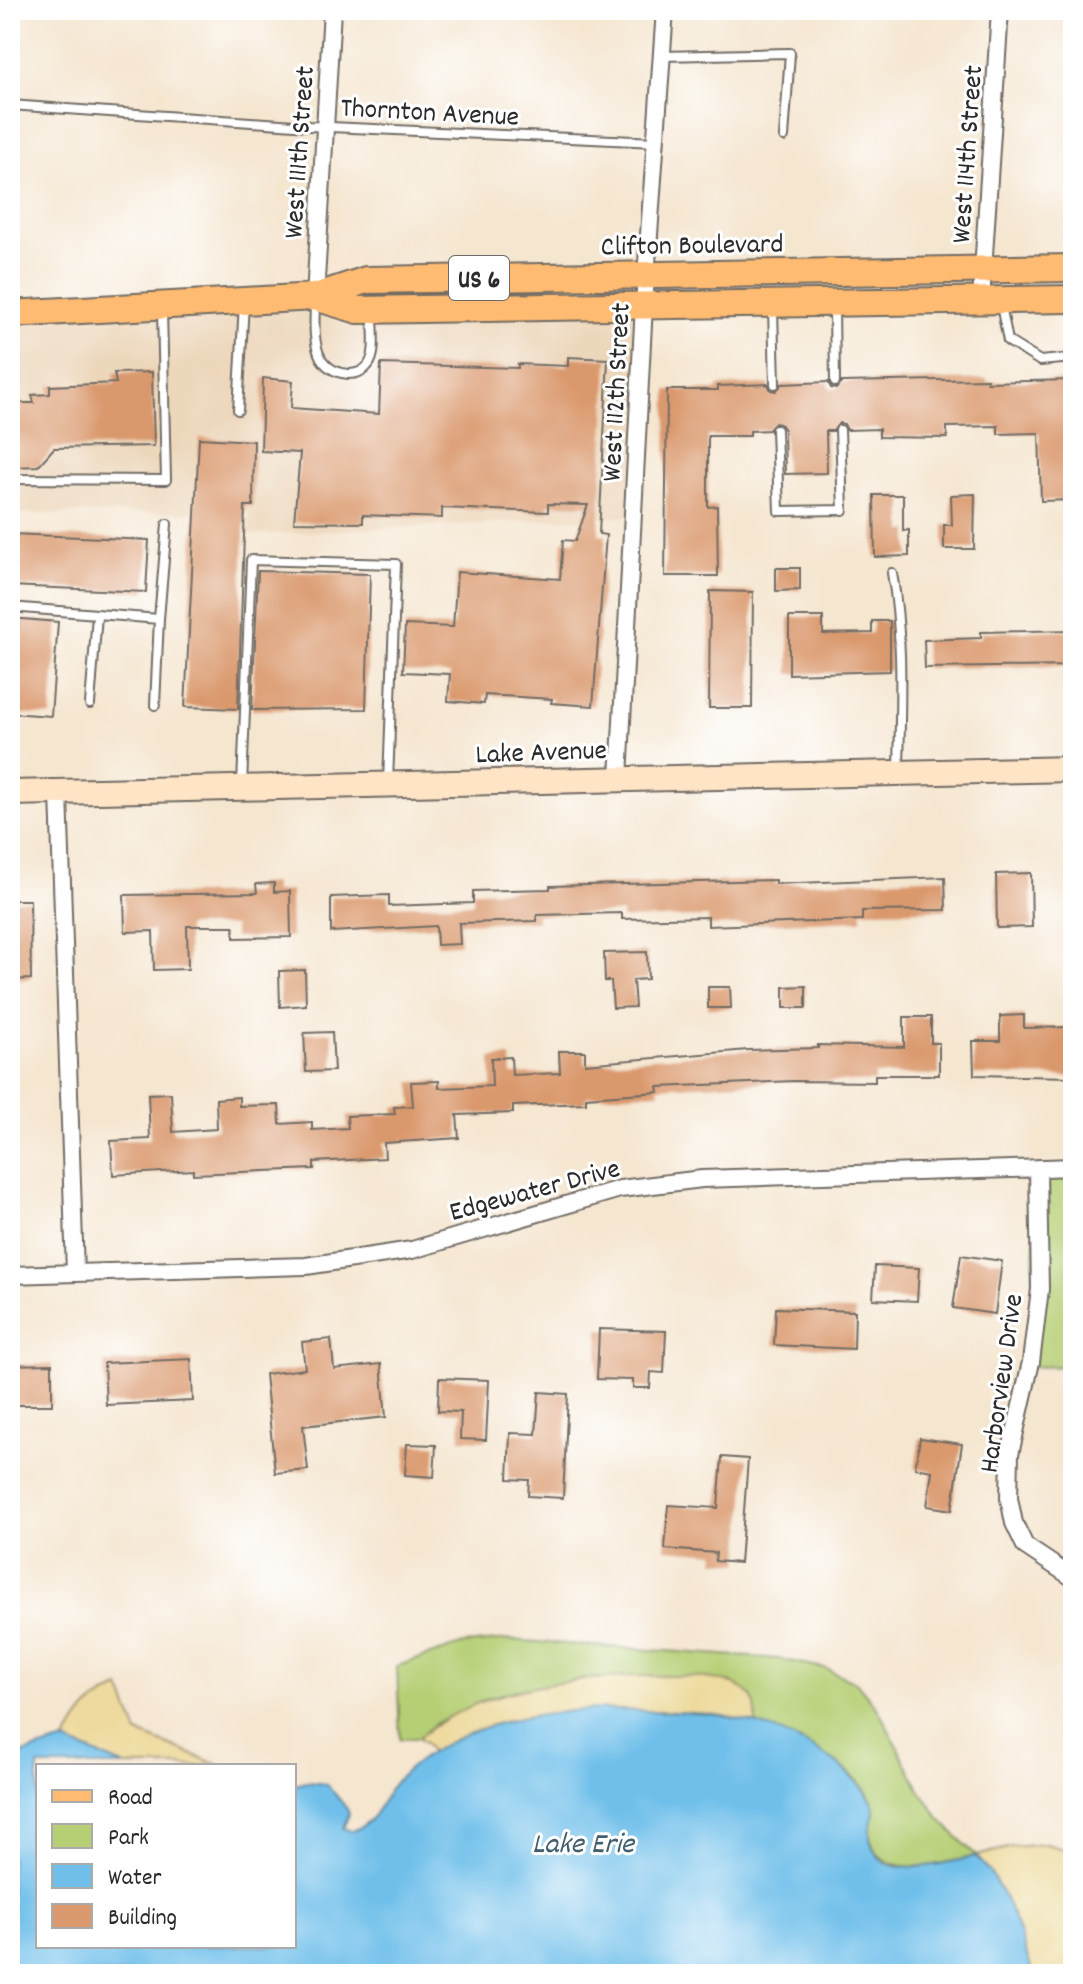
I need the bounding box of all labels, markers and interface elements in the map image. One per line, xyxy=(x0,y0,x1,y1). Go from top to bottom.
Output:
street label: West 114th Street xyxy=(944,64,996,245)
street label: West 111th Street xyxy=(276,65,328,240)
street label: Thornton Avenue xyxy=(340,90,520,140)
street label: Clifton Boulevard xyxy=(600,226,784,270)
road number: US 6 xyxy=(449,256,509,300)
street label: West 112th Street xyxy=(594,302,644,483)
street label: Lake Avenue xyxy=(475,733,608,777)
street label: Edgewater Drive xyxy=(446,1151,625,1235)
street label: Harborview Drive xyxy=(972,1292,1036,1476)
legend xyxy=(36,1764,296,1948)
text: Road xyxy=(108,1782,153,1816)
text: Park xyxy=(108,1822,149,1856)
water label: Lake Erie xyxy=(532,1825,636,1868)
text: Water xyxy=(108,1862,161,1896)
text: Building xyxy=(108,1902,177,1936)

